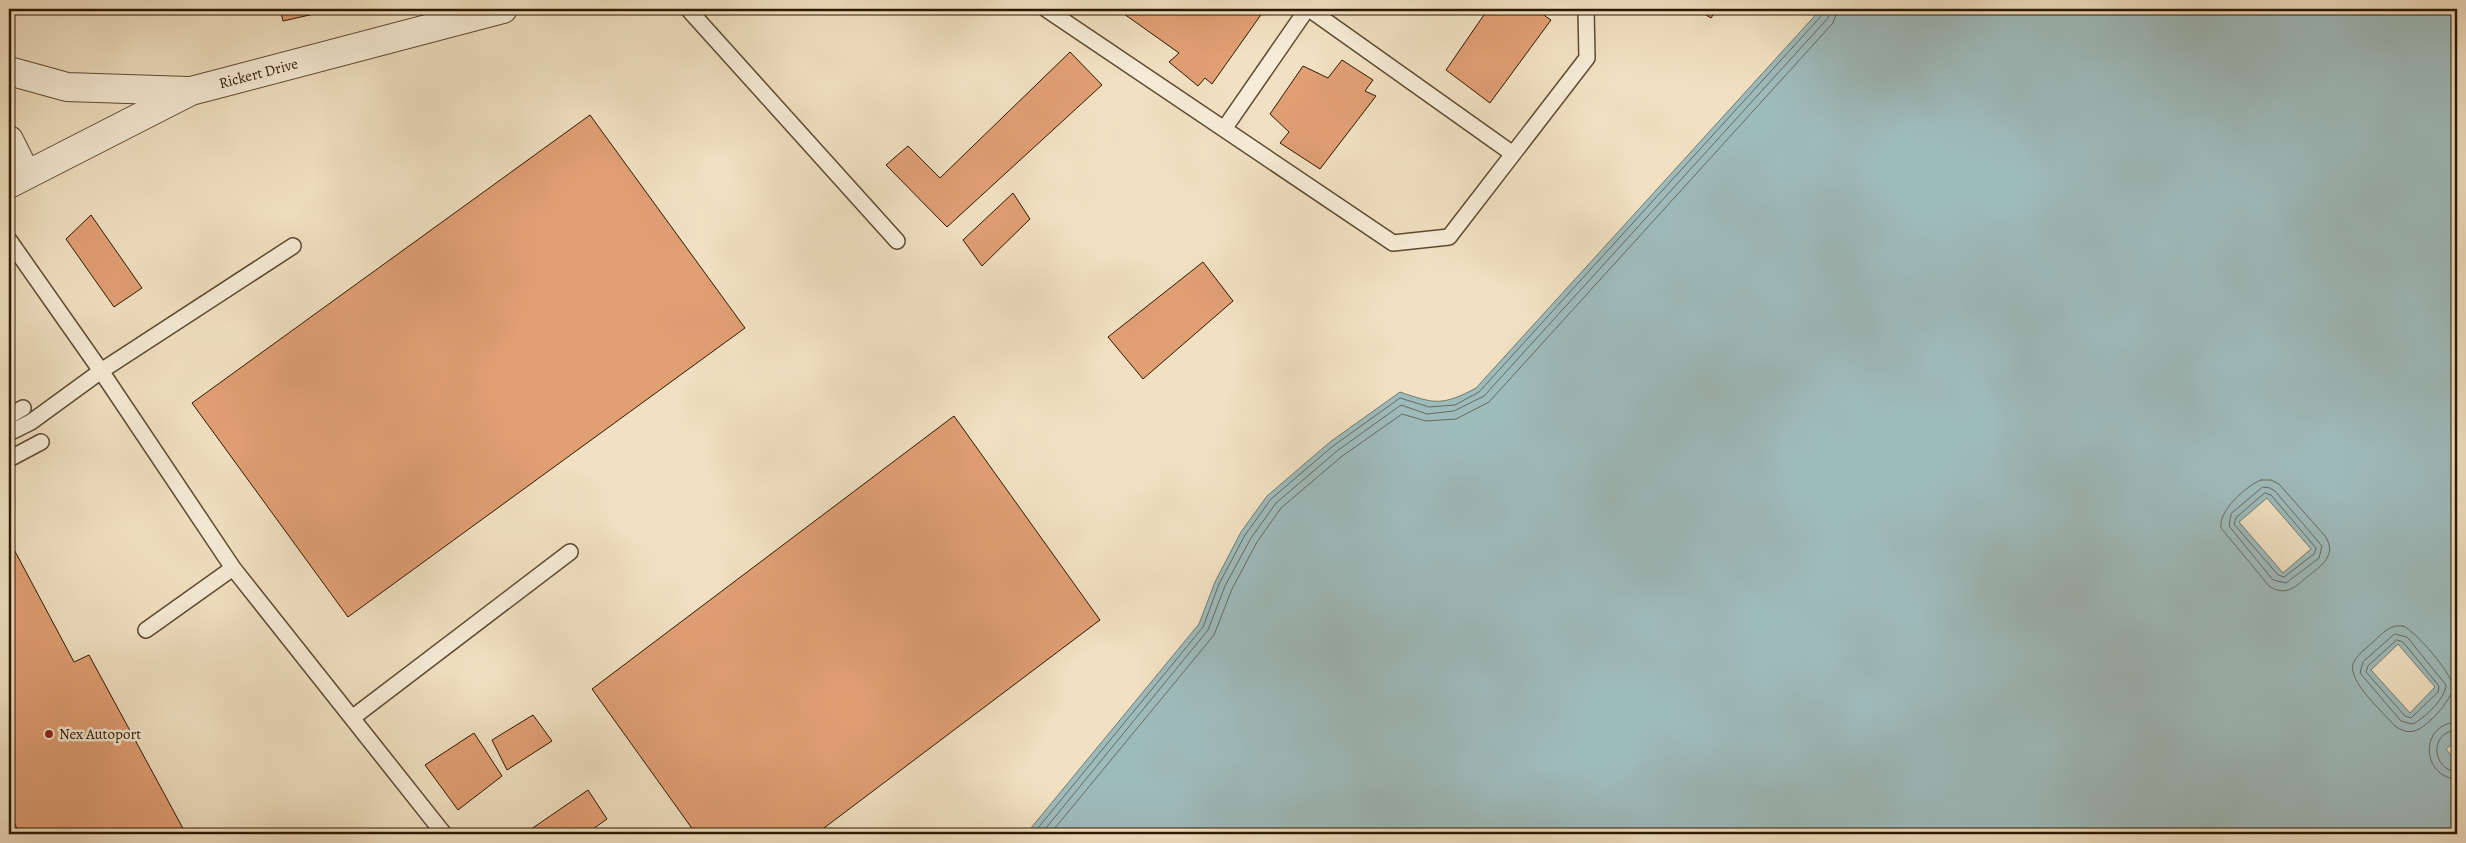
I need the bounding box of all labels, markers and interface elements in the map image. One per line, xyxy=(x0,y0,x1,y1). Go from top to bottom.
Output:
street label: Rickert Drive xyxy=(217,53,300,93)
place label: Nex Autoport xyxy=(59,724,141,744)
marker: Nex Autoport xyxy=(43,728,55,740)

